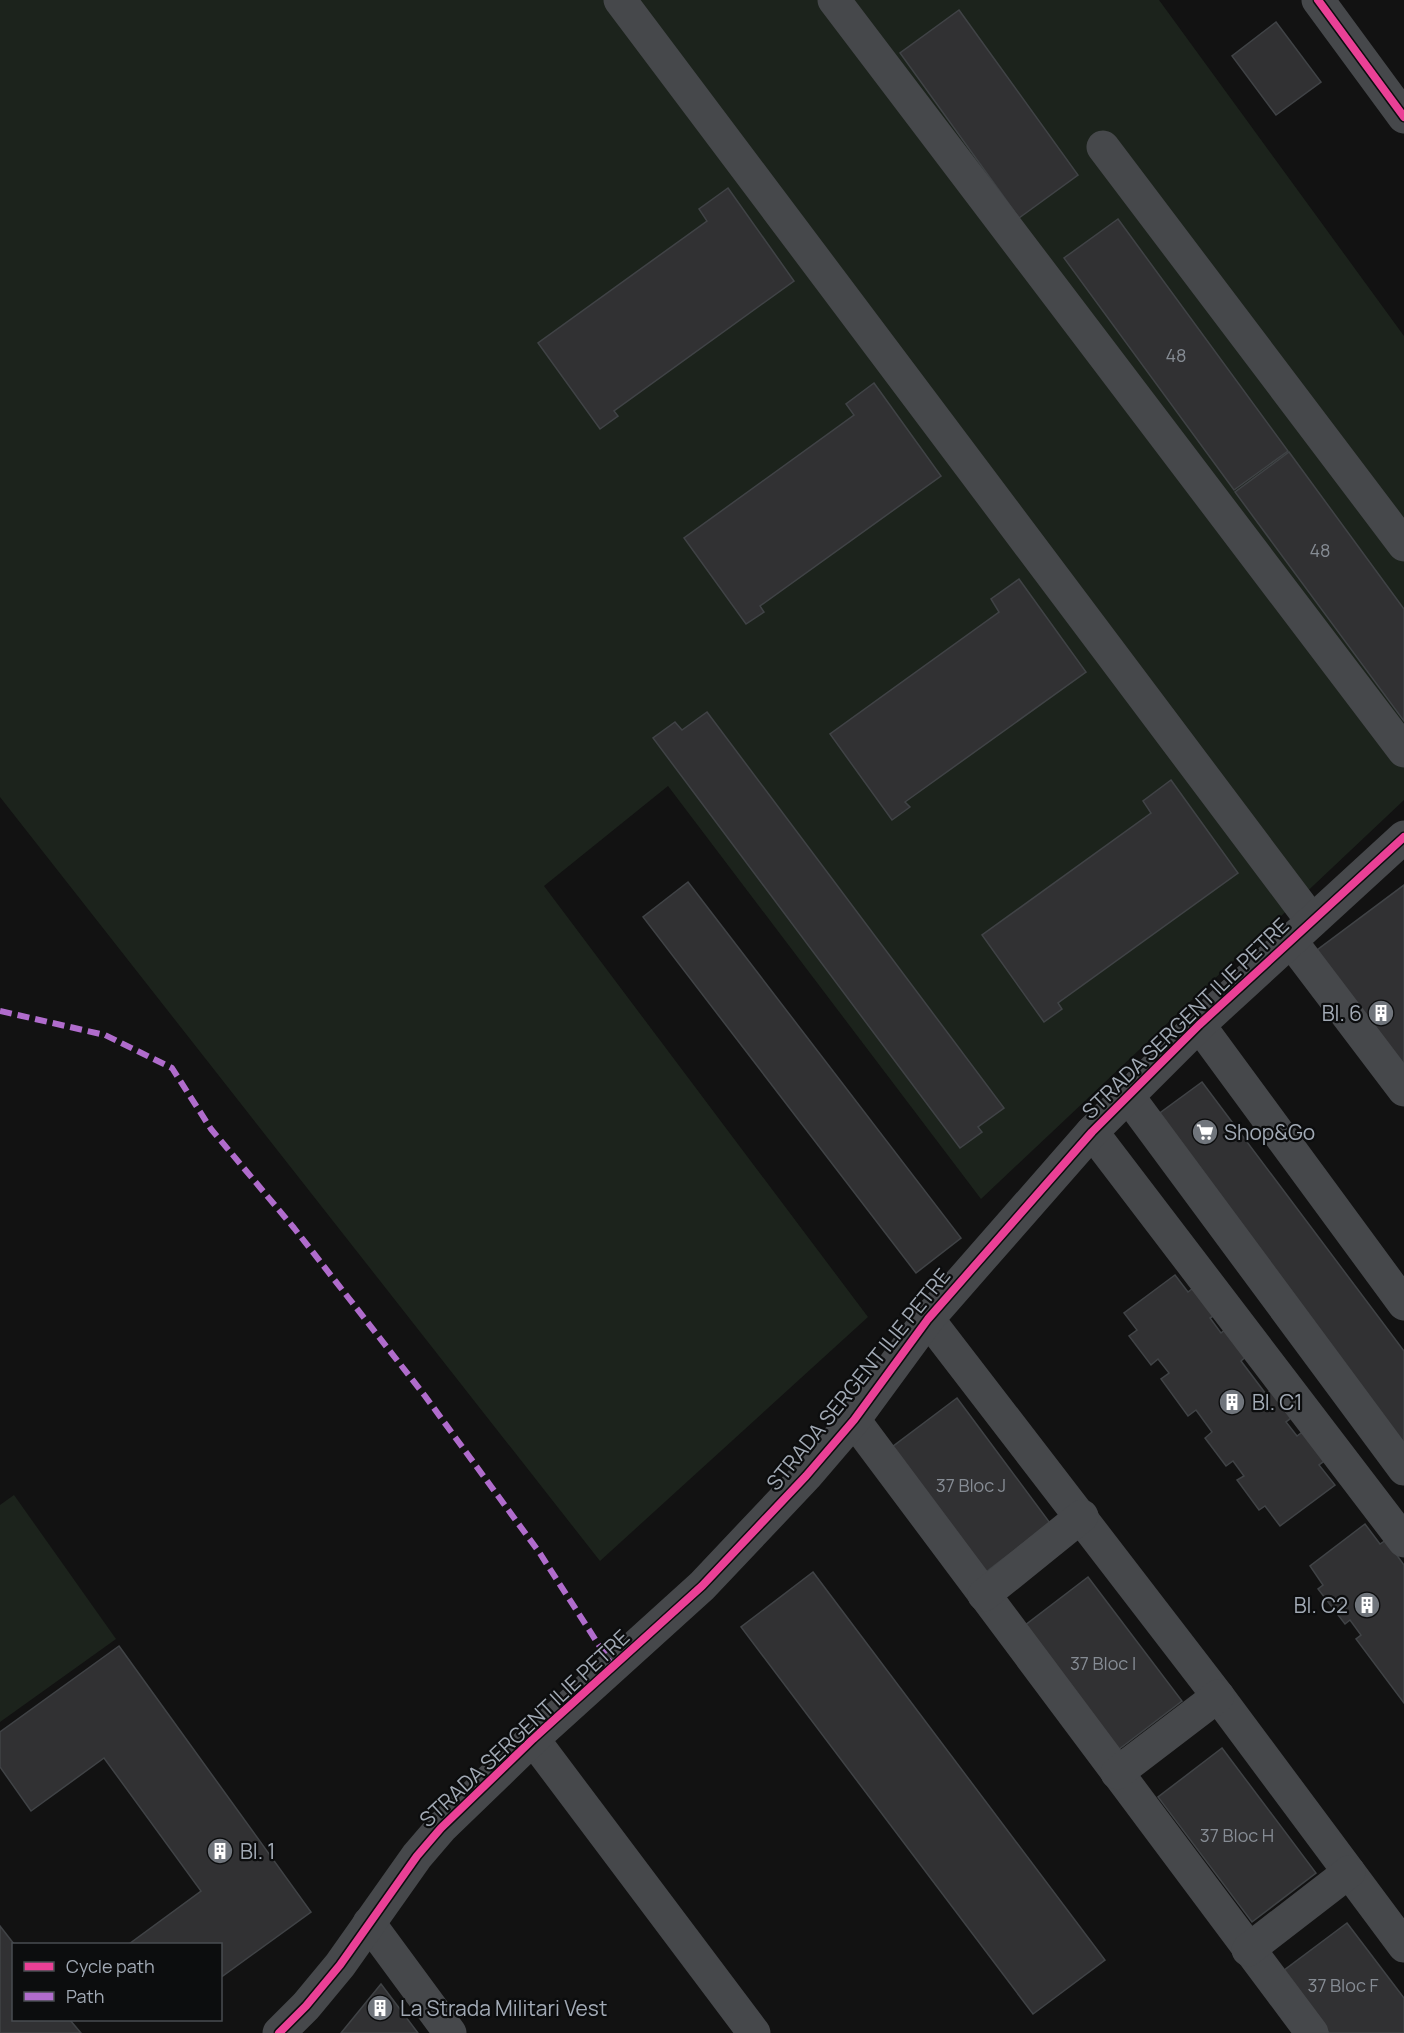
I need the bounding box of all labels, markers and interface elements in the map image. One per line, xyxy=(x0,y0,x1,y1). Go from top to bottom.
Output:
house number: 48 xyxy=(1165,343,1187,367)
house number: 48 xyxy=(1309,538,1331,562)
street label: STRADA SERGENT ILIE PETRE xyxy=(1075,911,1295,1125)
building icon: Bl. 6 xyxy=(1366,998,1396,1028)
place label: Bl. 6 xyxy=(1322,999,1362,1027)
supermarket icon: Shop&Go xyxy=(1190,1117,1220,1147)
place label: Shop&Go xyxy=(1224,1118,1315,1146)
street label: STRADA SERGENT ILIE PETRE xyxy=(760,1262,956,1496)
building icon: Bl. C1 xyxy=(1217,1387,1247,1417)
place label: Bl. C1 xyxy=(1252,1388,1303,1416)
house number: 37 Bloc J xyxy=(936,1473,1006,1497)
building icon: Bl. C2 xyxy=(1352,1590,1382,1620)
place label: Bl. C2 xyxy=(1294,1591,1348,1619)
street label: STRADA SERGENT ILIE PETRE xyxy=(413,1623,635,1833)
house number: 37 Bloc I xyxy=(1070,1651,1136,1675)
house number: 37 Bloc H xyxy=(1200,1823,1274,1847)
building icon: Bl. 1 xyxy=(205,1836,235,1866)
place label: Bl. 1 xyxy=(240,1837,276,1865)
legend xyxy=(12,1943,222,2021)
text: Cycle path xyxy=(66,1954,155,1978)
house number: 37 Bloc F xyxy=(1307,1973,1379,1997)
text: Path xyxy=(66,1984,104,2008)
building icon: La Strada Militari Vest xyxy=(365,1993,395,2023)
place label: La Strada Militari Vest xyxy=(400,1994,607,2022)

